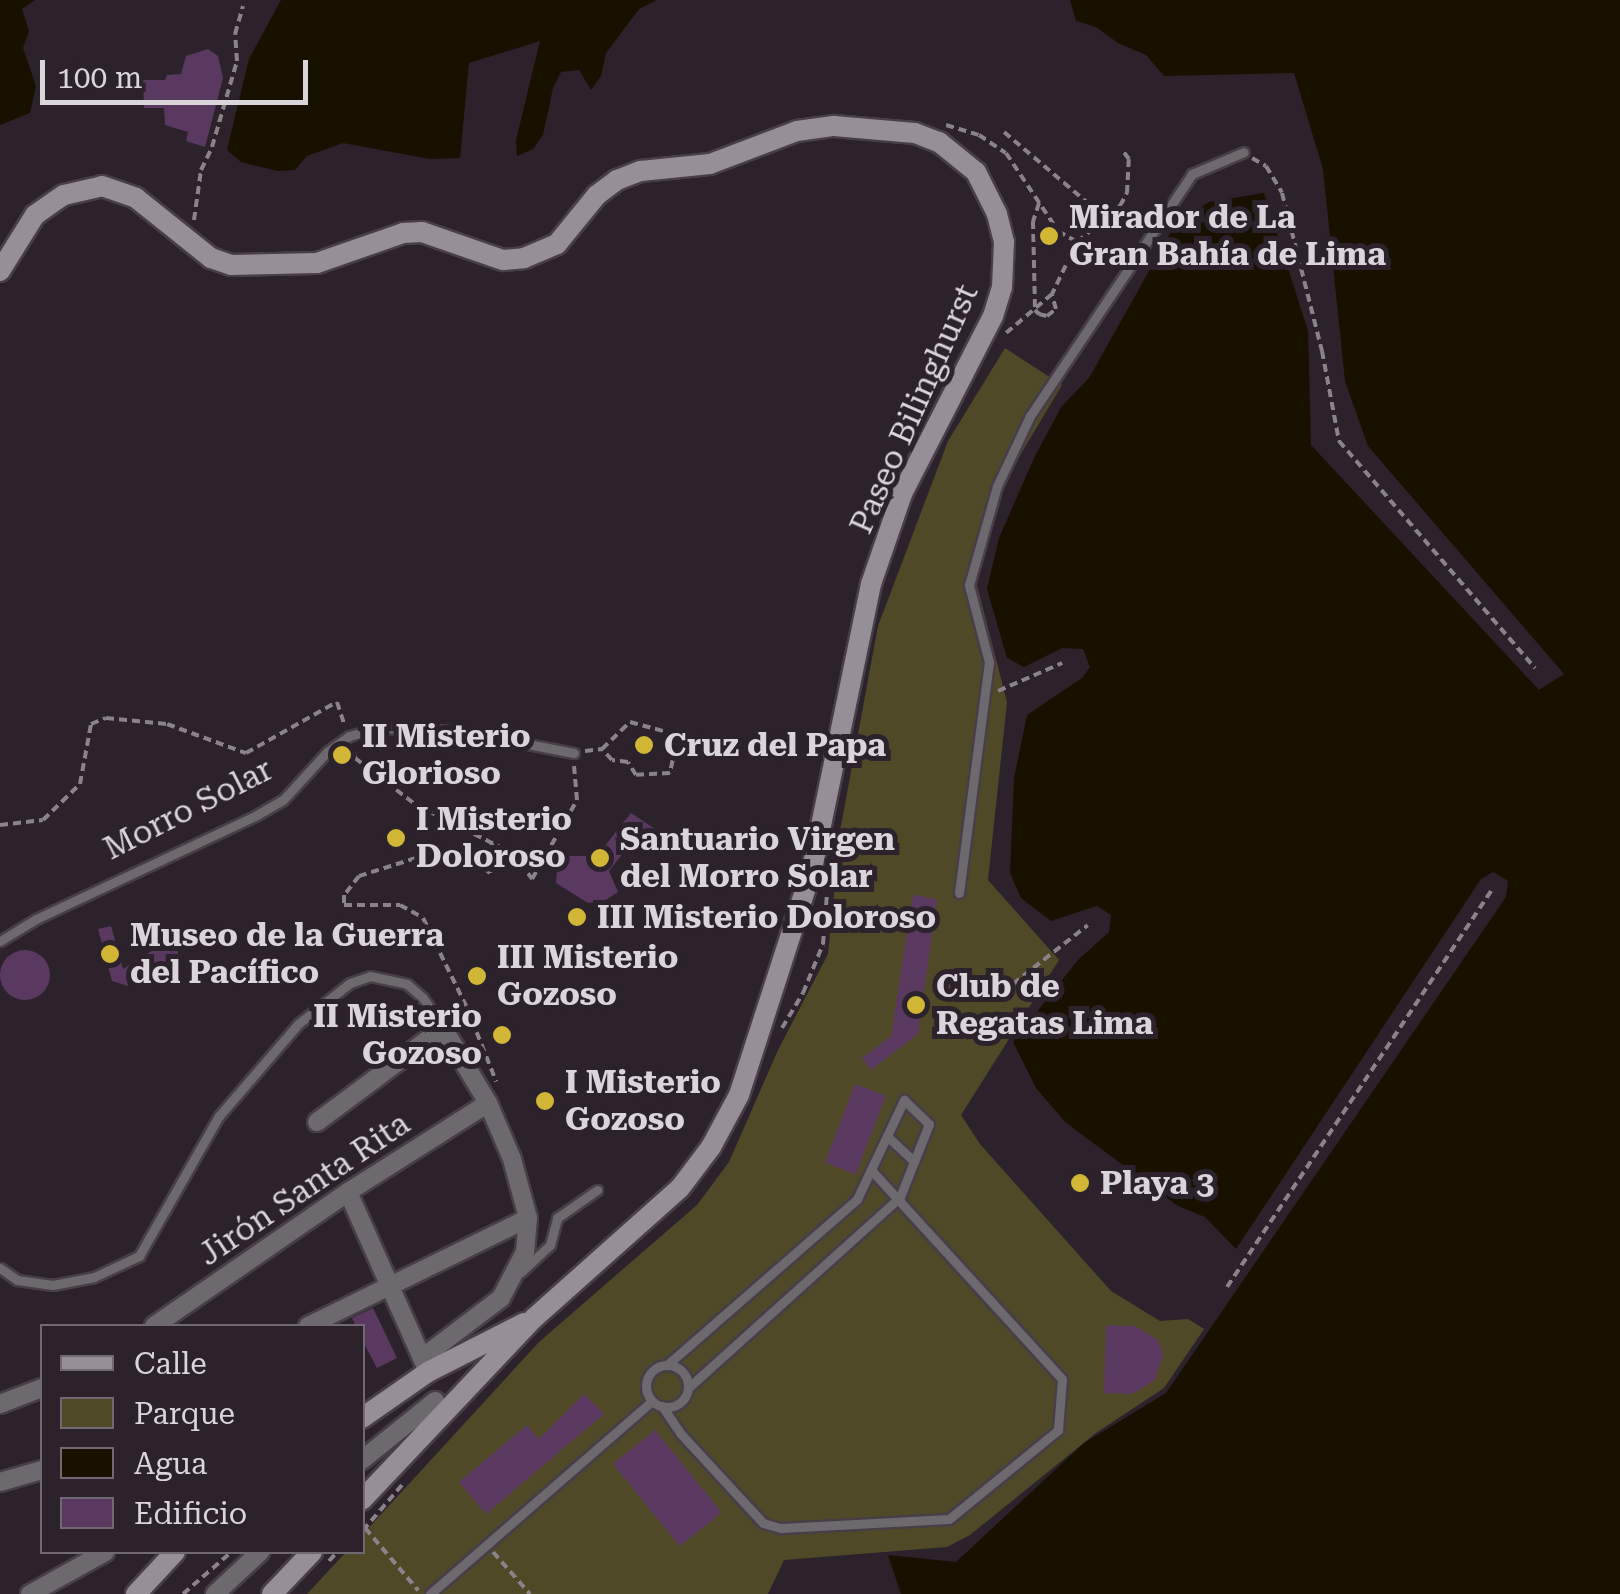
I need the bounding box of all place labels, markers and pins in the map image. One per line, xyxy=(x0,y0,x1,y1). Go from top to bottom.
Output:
place label: Mirador de La Gran Bahía de Lima xyxy=(1069,199,1386,274)
marker: Mirador de La Gran Bahía de Lima xyxy=(1038,225,1060,247)
place label: II Misterio Glorioso xyxy=(362,718,531,793)
place label: Cruz del Papa xyxy=(664,726,886,764)
marker: Cruz del Papa xyxy=(633,734,655,756)
marker: II Misterio Glorioso xyxy=(331,744,353,766)
place label: I Misterio Doloroso xyxy=(416,801,572,876)
place label: Santuario Virgen del Morro Solar xyxy=(620,821,895,896)
marker: I Misterio Doloroso xyxy=(385,827,407,849)
marker: Santuario Virgen del Morro Solar xyxy=(589,847,611,869)
place label: III Misterio Doloroso xyxy=(597,898,936,936)
marker: III Misterio Doloroso xyxy=(566,906,588,928)
place label: Museo de la Guerra del Pacífico xyxy=(130,917,444,992)
place label: III Misterio Gozoso xyxy=(497,939,678,1014)
marker: Museo de la Guerra del Pacífico xyxy=(99,943,121,965)
marker: III Misterio Gozoso xyxy=(466,965,488,987)
place label: Club de Regatas Lima xyxy=(936,968,1153,1043)
marker: Club de Regatas Lima xyxy=(905,994,927,1016)
place label: II Misterio Gozoso xyxy=(313,998,482,1073)
marker: II Misterio Gozoso xyxy=(491,1024,513,1046)
place label: I Misterio Gozoso xyxy=(565,1064,721,1139)
marker: I Misterio Gozoso xyxy=(534,1090,556,1112)
place label: Playa 3 xyxy=(1100,1164,1214,1202)
marker: Playa 3 xyxy=(1069,1172,1091,1194)

